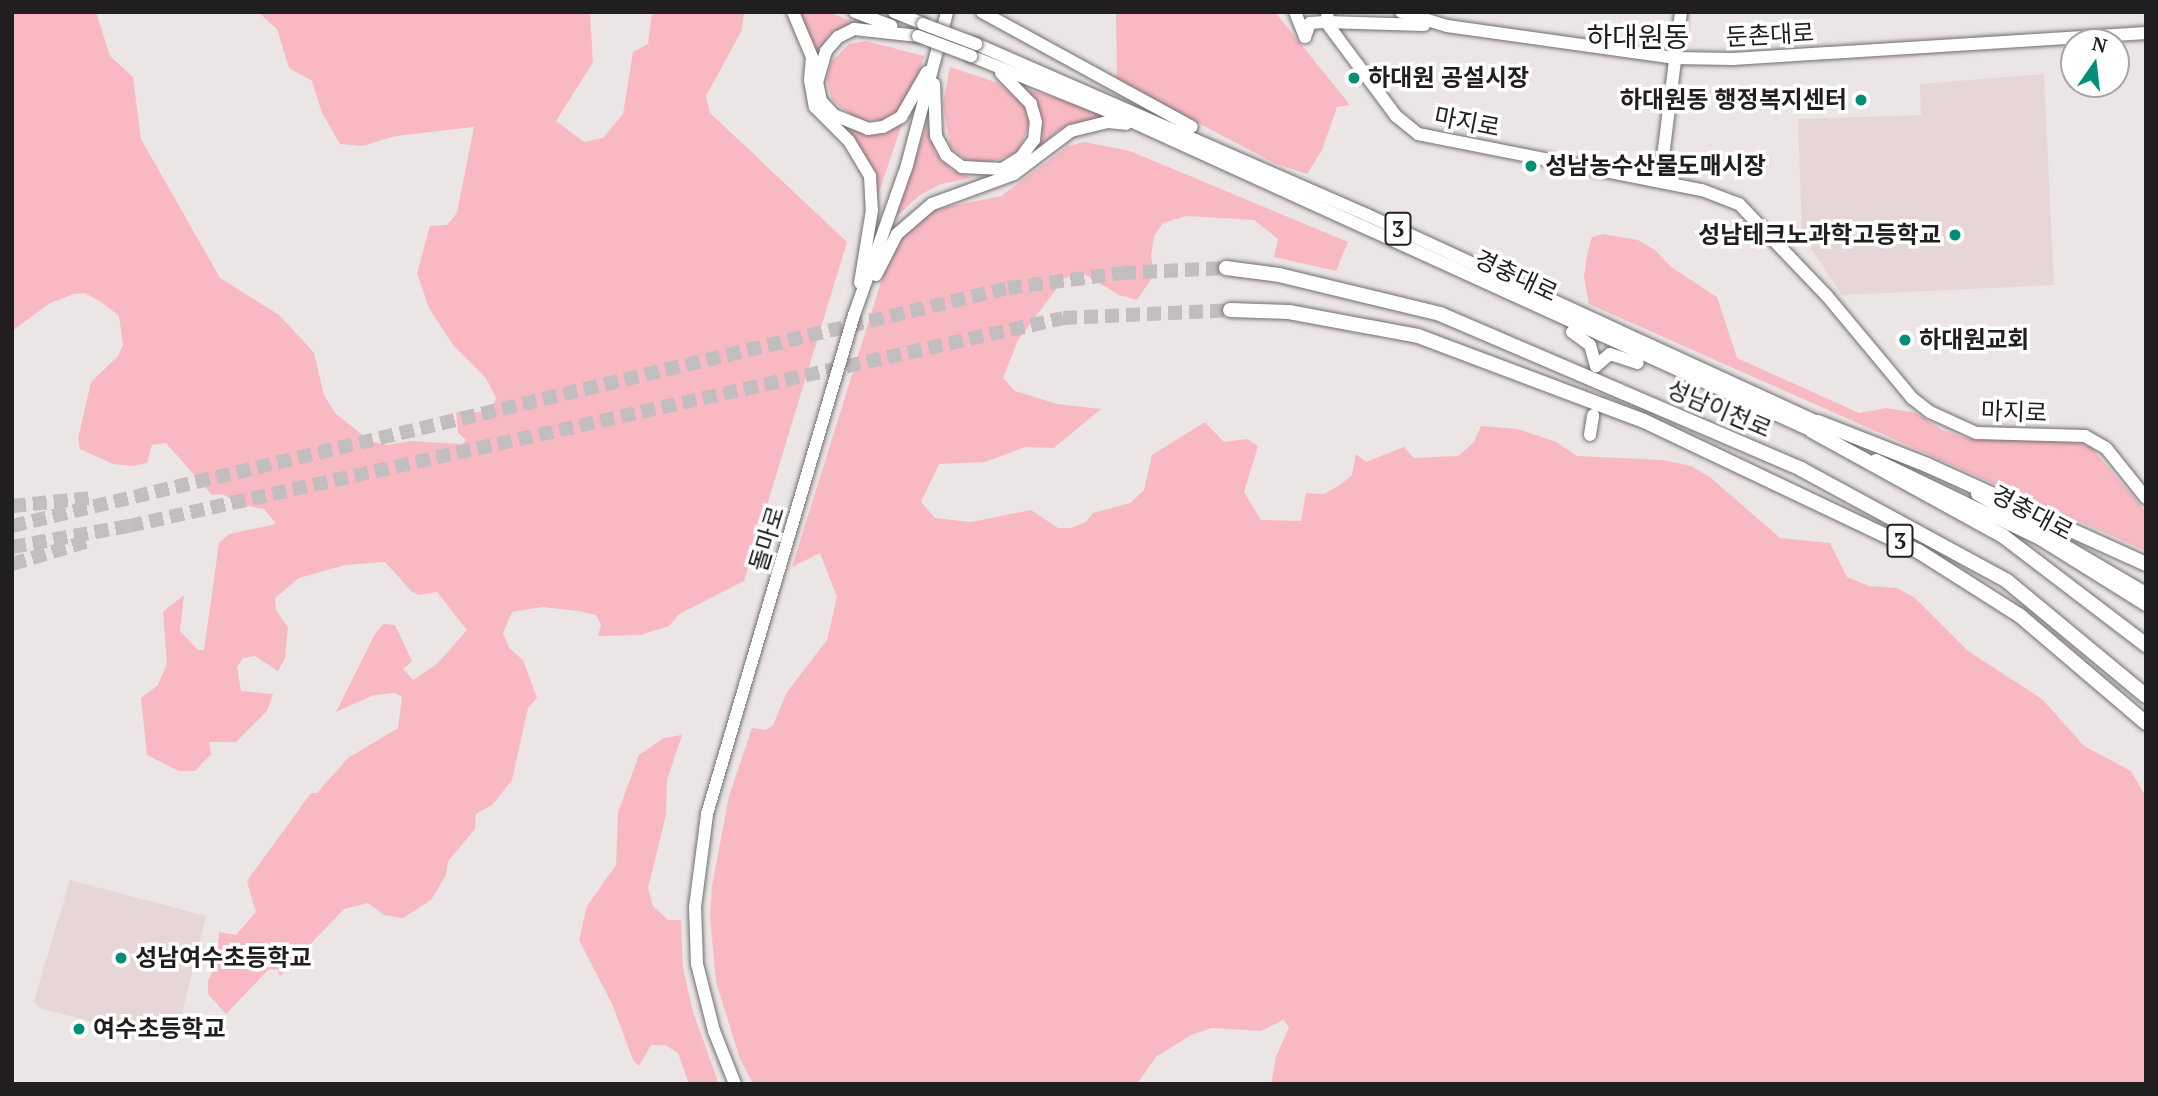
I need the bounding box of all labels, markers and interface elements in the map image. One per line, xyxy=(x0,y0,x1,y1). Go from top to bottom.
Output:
street label: 둔촌대로 xyxy=(1725,18,1815,52)
district label: 하대원동 xyxy=(1586,20,1690,54)
north arrow xyxy=(2060,28,2130,98)
text: N xyxy=(2090,30,2110,58)
place label: 하대원 공설시장 xyxy=(1368,64,1529,92)
marker: 하대원 공설시장 xyxy=(1346,70,1362,86)
place label: 하대원동 행정복지센터 xyxy=(1620,86,1847,114)
marker: 하대원동 행정복지센터 xyxy=(1853,92,1869,108)
street label: 마지로 xyxy=(1432,102,1502,142)
place label: 성남농수산물도매시장 xyxy=(1545,152,1766,180)
marker: 성남농수산물도매시장 xyxy=(1523,158,1539,174)
road number: 3 xyxy=(1384,210,1412,248)
place label: 성남테크노과학고등학교 xyxy=(1698,221,1941,249)
marker: 성남테크노과학고등학교 xyxy=(1947,227,1963,243)
street label: 경충대로 xyxy=(1470,244,1562,308)
place label: 하대원교회 xyxy=(1919,326,2029,354)
marker: 하대원교회 xyxy=(1897,332,1913,348)
street label: 성남이천로 xyxy=(1663,374,1775,444)
street label: 마지로 xyxy=(1980,396,2048,428)
street label: 경충대로 xyxy=(1986,480,2078,546)
street label: 돌마로 xyxy=(744,503,790,575)
road number: 3 xyxy=(1886,522,1914,561)
place label: 성남여수초등학교 xyxy=(135,944,312,972)
marker: 성남여수초등학교 xyxy=(113,950,129,966)
place label: 여수초등학교 xyxy=(93,1015,225,1043)
marker: 여수초등학교 xyxy=(71,1021,87,1037)

